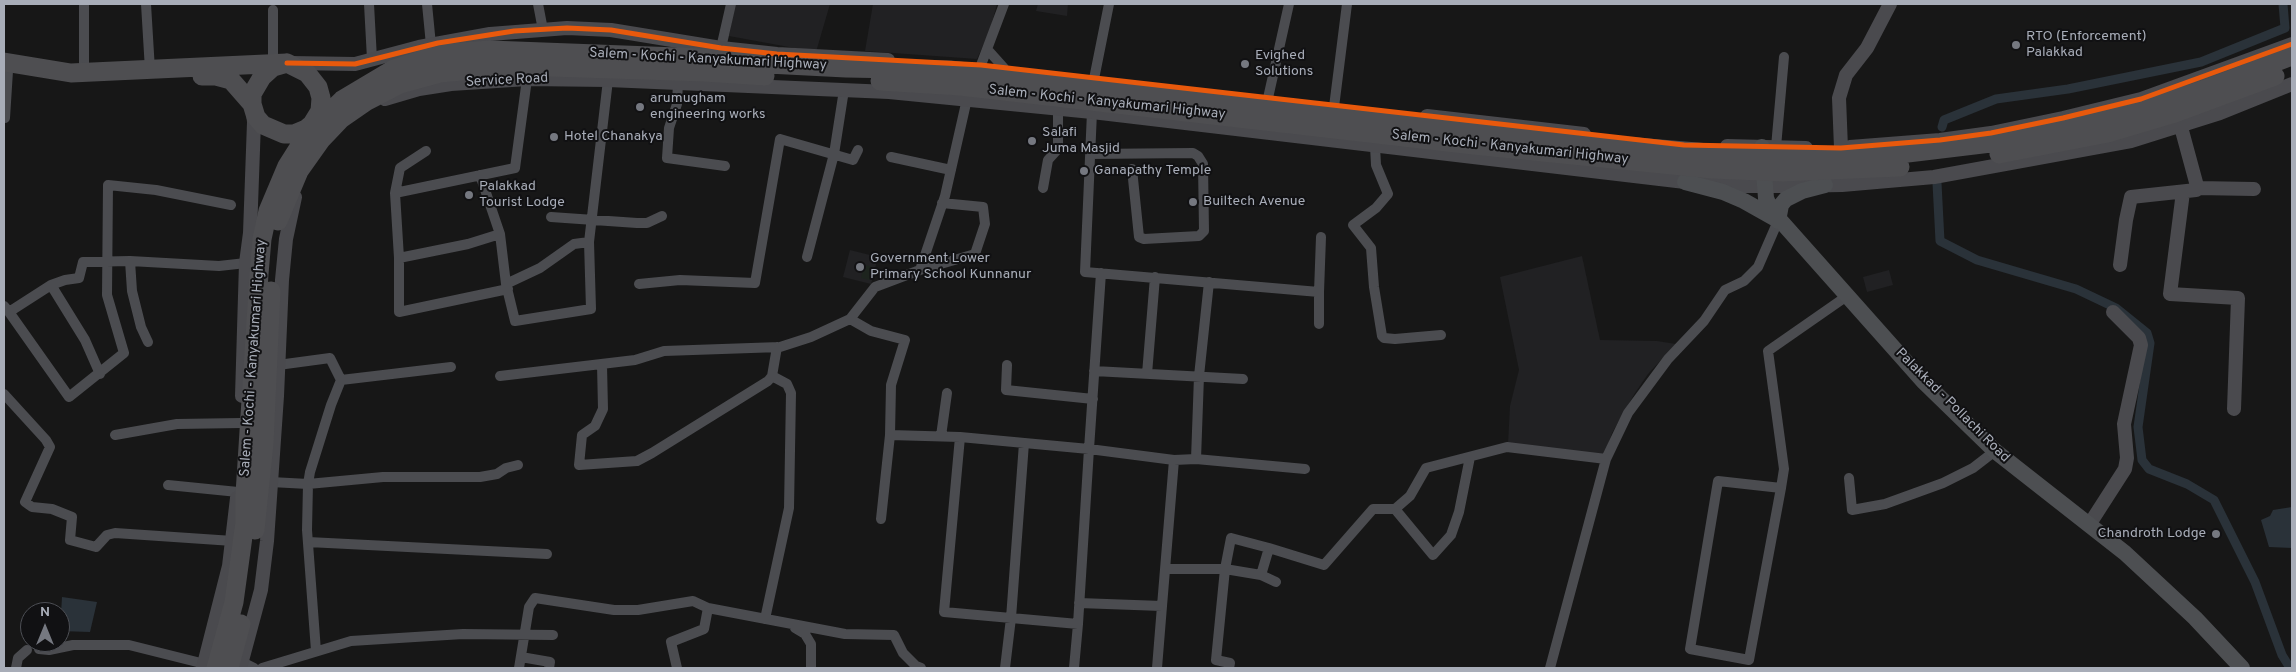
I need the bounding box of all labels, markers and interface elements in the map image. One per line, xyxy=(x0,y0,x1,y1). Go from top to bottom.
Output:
place label: RTO (Enforcement) Palakkad xyxy=(2026,29,2147,62)
marker: RTO (Enforcement) Palakkad xyxy=(2010,39,2022,51)
street label: Salem - Kochi - Kanyakumari Highway xyxy=(589,45,827,75)
place label: Evighed Solutions xyxy=(1255,48,1313,80)
marker: Evighed Solutions xyxy=(1239,58,1251,70)
street label: Service Road xyxy=(465,70,549,92)
street label: Salem - Kochi - Kanyakumari Highway xyxy=(988,82,1226,124)
place label: arumugham engineering works xyxy=(650,91,766,124)
marker: arumugham engineering works xyxy=(634,101,646,113)
place label: Salafi Juma Masjid xyxy=(1042,125,1120,158)
street label: Salem - Kochi - Kanyakumari Highway xyxy=(1391,127,1629,169)
place label: Hotel Chanakya xyxy=(564,129,663,145)
marker: Hotel Chanakya xyxy=(548,131,560,143)
marker: Salafi Juma Masjid xyxy=(1026,135,1038,147)
place label: Ganapathy Temple xyxy=(1094,163,1211,179)
marker: Ganapathy Temple xyxy=(1078,165,1090,177)
place label: Palakkad Tourist Lodge xyxy=(479,179,565,212)
marker: Palakkad Tourist Lodge xyxy=(463,189,475,201)
place label: Builtech Avenue xyxy=(1203,194,1305,210)
marker: Builtech Avenue xyxy=(1187,196,1199,208)
street label: Salem - Kochi - Kanyakumari Highway xyxy=(237,239,271,477)
place label: Government Lower Primary School Kunnanur xyxy=(870,251,1032,284)
marker: Government Lower Primary School Kunnanur xyxy=(854,261,866,273)
street label: Palakkad - Pollachi Road xyxy=(1891,345,2013,467)
place label: Chandroth Lodge xyxy=(2097,526,2206,542)
marker: Chandroth Lodge xyxy=(2210,528,2222,540)
north arrow xyxy=(20,602,70,652)
text: N xyxy=(40,604,50,621)

